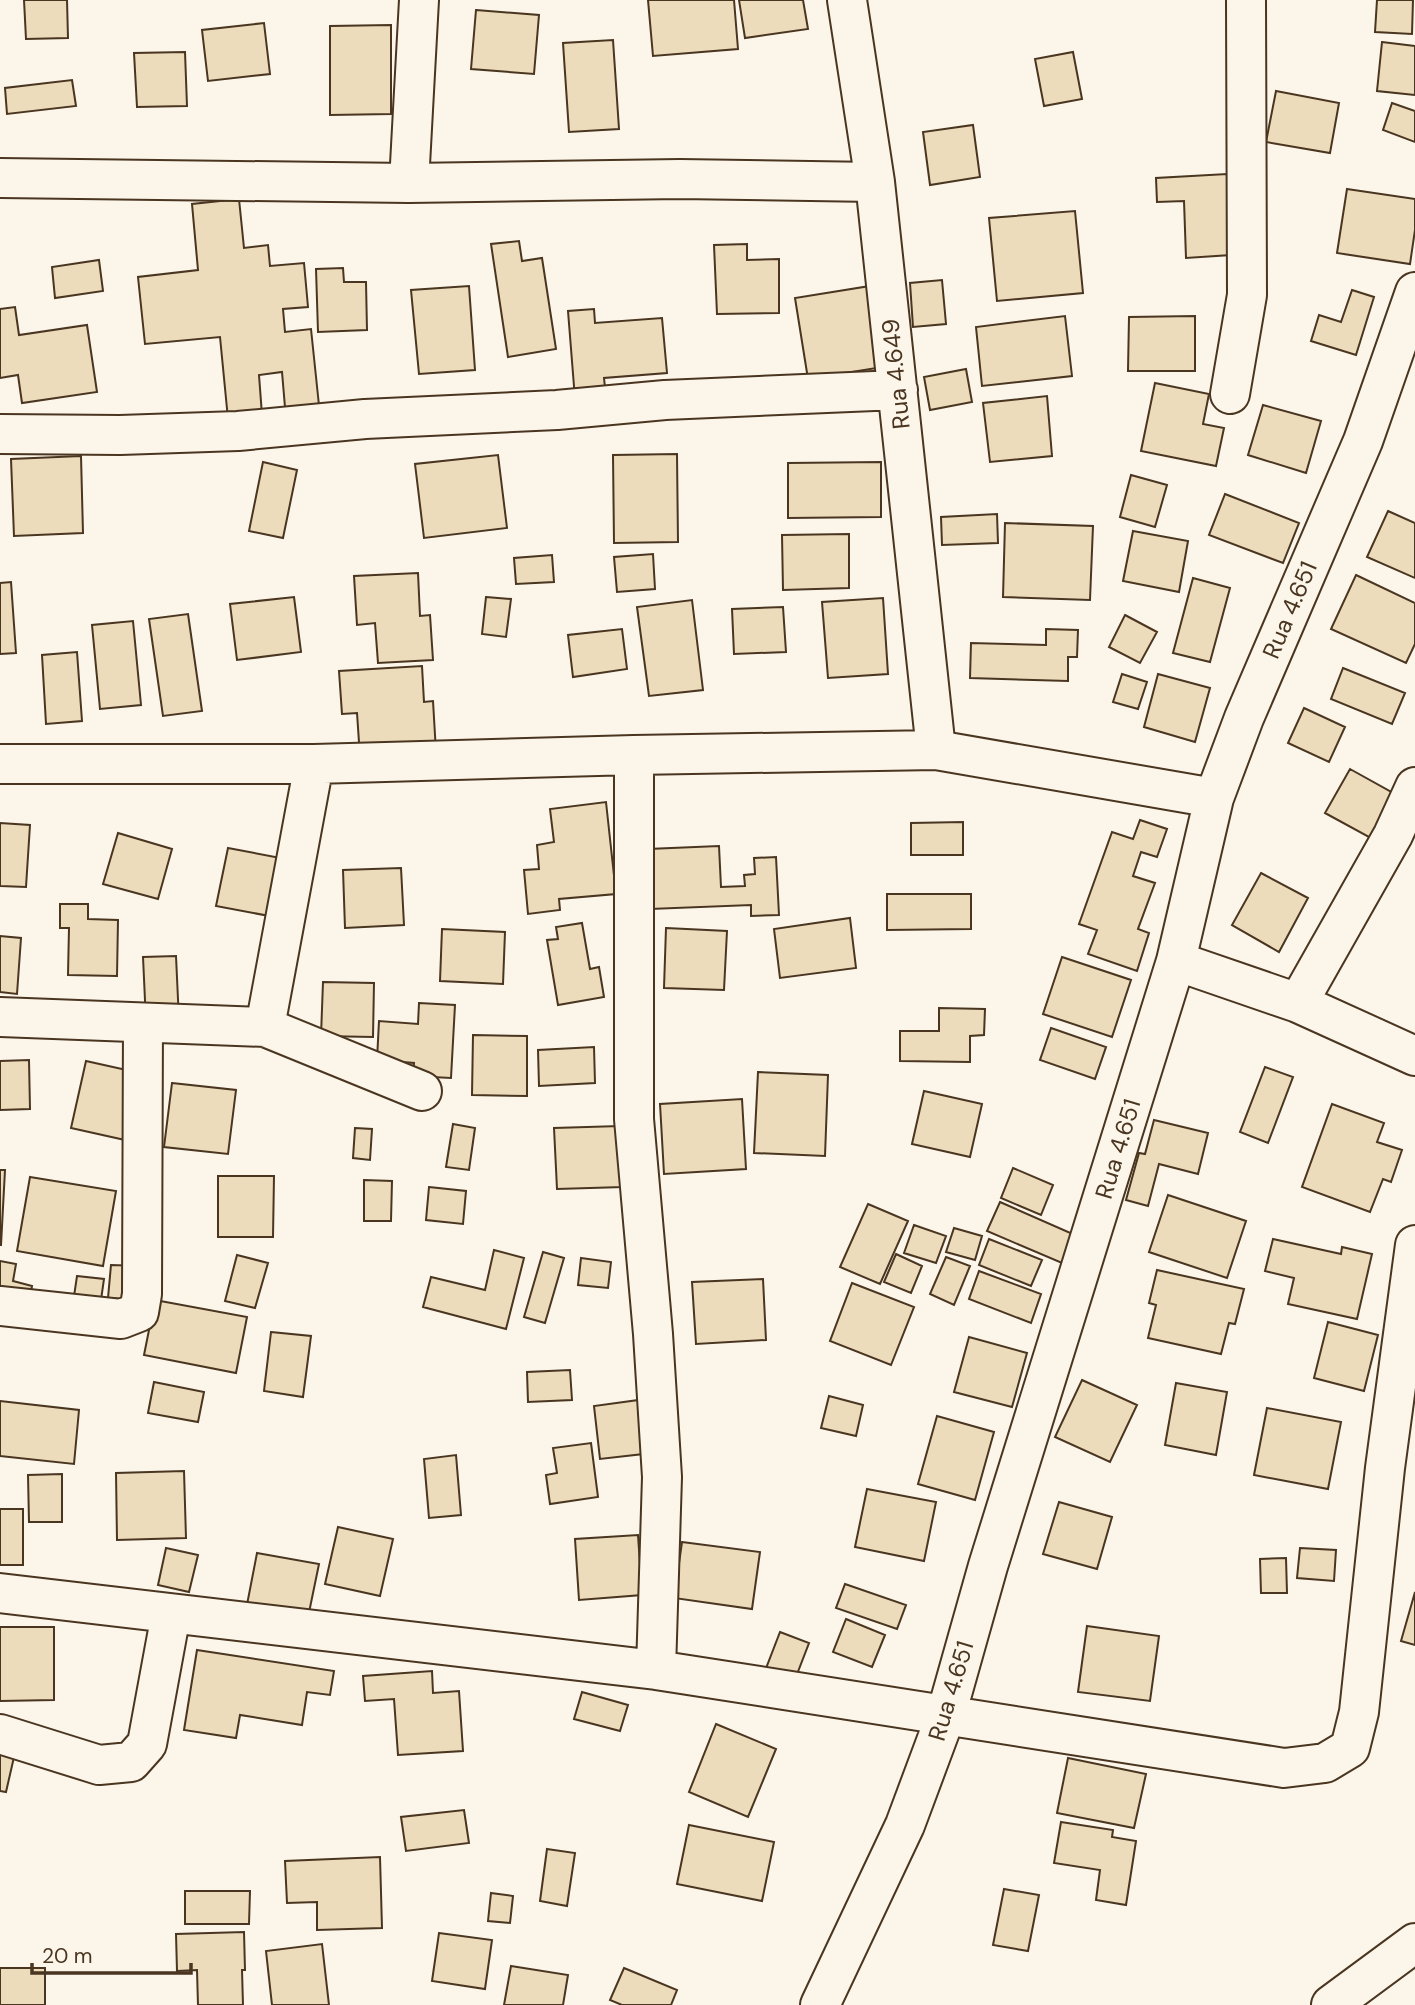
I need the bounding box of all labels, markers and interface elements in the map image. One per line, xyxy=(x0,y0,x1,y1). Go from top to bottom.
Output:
street label: Rua 4.649 xyxy=(874,317,917,431)
street label: Rua 4.651 xyxy=(1255,556,1324,663)
street label: Rua 4.651 xyxy=(1088,1095,1147,1203)
street label: Rua 4.651 xyxy=(921,1637,980,1745)
scale bar xyxy=(32,1932,191,1976)
text: 20 m xyxy=(42,1942,93,1970)

